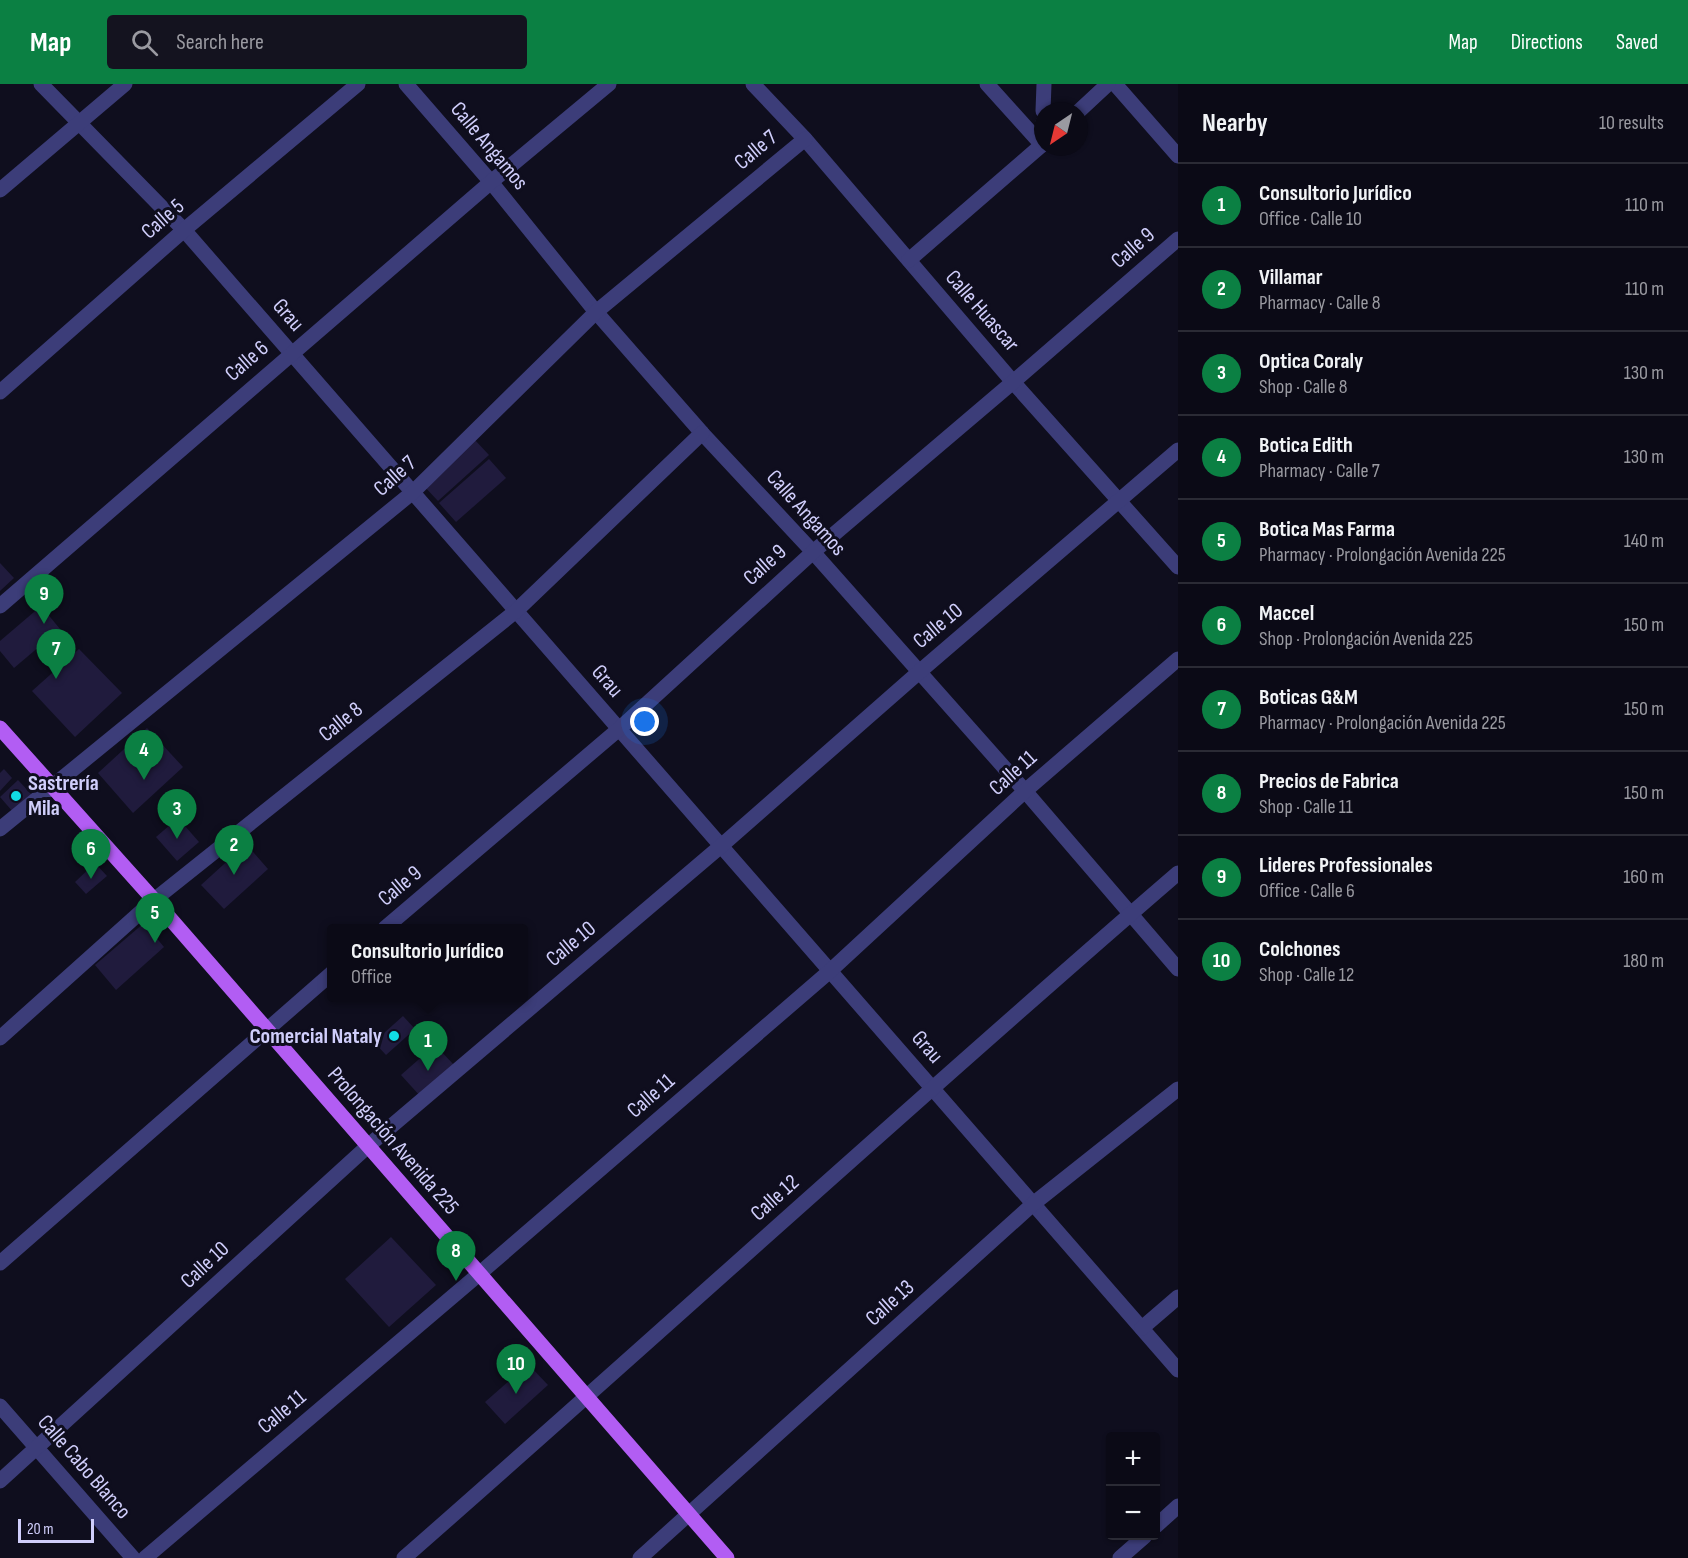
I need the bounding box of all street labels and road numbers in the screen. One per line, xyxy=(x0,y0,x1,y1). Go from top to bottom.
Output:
street label: Calle Angamos xyxy=(444,96,534,196)
street label: Calle 7 xyxy=(729,124,783,176)
street label: Calle 5 xyxy=(136,193,190,245)
street label: Calle 9 xyxy=(1106,222,1160,274)
street label: Calle Huascar xyxy=(939,265,1025,357)
street label: Grau xyxy=(266,293,310,337)
street label: Calle 6 xyxy=(220,335,274,387)
street label: Calle 7 xyxy=(368,450,422,502)
street label: Calle Angamos xyxy=(760,464,852,562)
street label: Calle 9 xyxy=(738,539,792,591)
street label: Calle 10 xyxy=(908,597,968,655)
street label: Grau xyxy=(585,659,629,703)
street label: Calle 8 xyxy=(313,696,369,748)
street label: Calle 11 xyxy=(984,744,1043,801)
street label: Calle 9 xyxy=(373,860,427,912)
street label: Calle 10 xyxy=(541,915,601,973)
street label: Grau xyxy=(905,1025,949,1069)
street label: Prolongación Avenida 225 xyxy=(322,1062,465,1221)
street label: Calle 11 xyxy=(622,1068,681,1124)
street label: Calle 12 xyxy=(745,1169,805,1227)
street label: Calle 10 xyxy=(175,1236,235,1294)
street label: Calle 13 xyxy=(860,1274,920,1332)
street label: Calle 11 xyxy=(252,1384,312,1440)
street label: Calle Cabo Blanco xyxy=(31,1409,137,1525)

